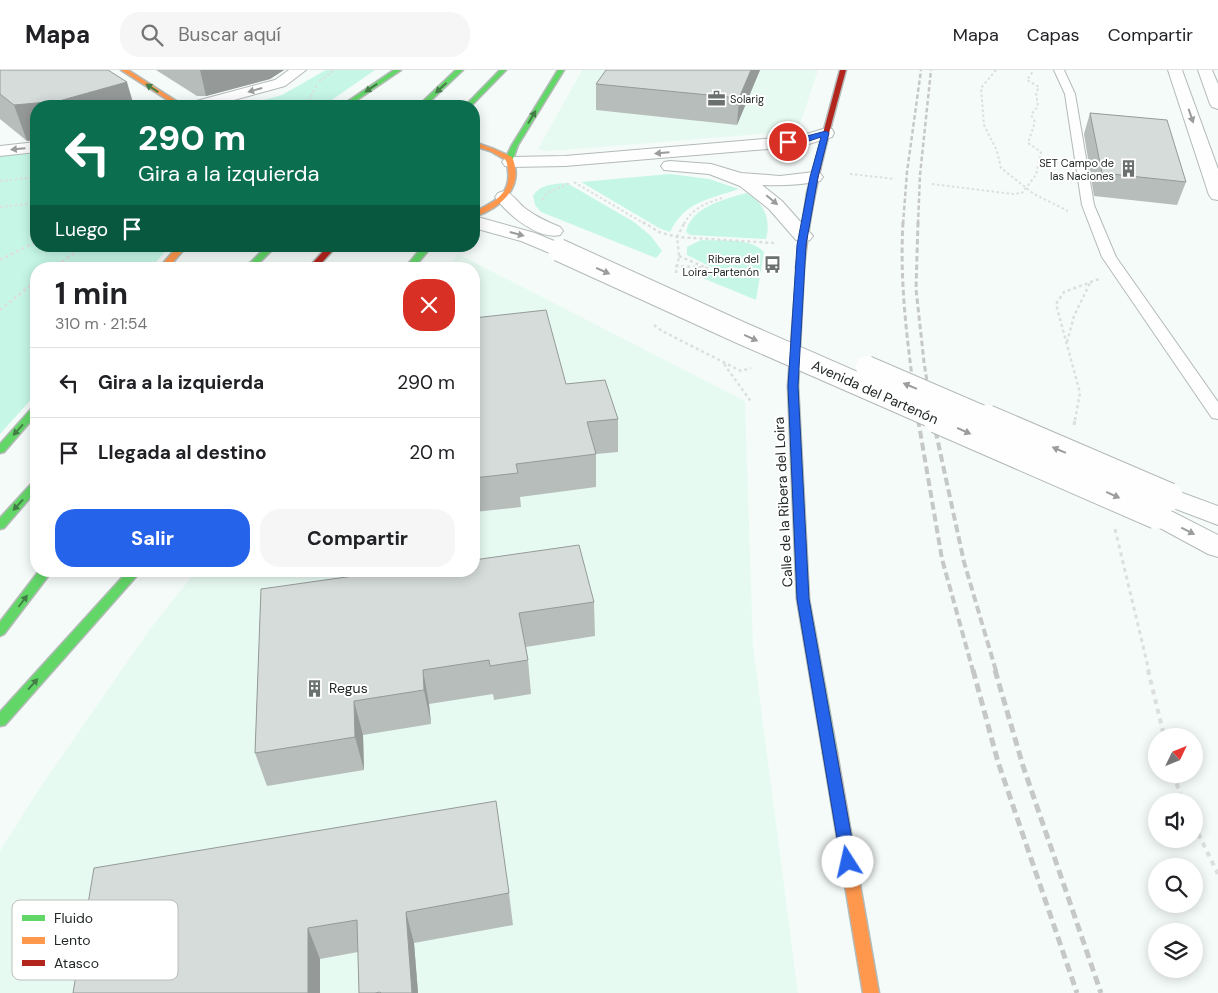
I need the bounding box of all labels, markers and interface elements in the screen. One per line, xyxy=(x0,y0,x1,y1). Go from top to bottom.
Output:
search box xyxy=(120,12,470,57)
text: Mapa xyxy=(25,19,90,50)
icon: search xyxy=(138,21,166,49)
text: Buscar aquí xyxy=(178,22,281,47)
text: Mapa xyxy=(953,23,999,47)
text: Capas xyxy=(1027,23,1080,47)
text: Compartir xyxy=(1108,23,1193,47)
one-way arrow xyxy=(435,82,447,94)
one-way arrow xyxy=(146,83,159,93)
one-way arrow xyxy=(364,83,378,93)
one-way arrow xyxy=(247,86,262,94)
office icon: Solarig xyxy=(706,89,726,109)
place label: Solarig xyxy=(730,92,764,106)
one-way arrow xyxy=(1187,109,1195,124)
one-way arrow xyxy=(528,110,537,123)
text: 290 m xyxy=(138,115,246,161)
icon: left xyxy=(55,120,120,185)
pin xyxy=(767,121,809,163)
icon: arrive xyxy=(774,128,802,156)
one-way arrow xyxy=(10,145,26,153)
one-way arrow xyxy=(654,149,670,157)
place label: SET Campo de las Naciones xyxy=(1039,156,1114,183)
text: Gira a la izquierda xyxy=(138,159,319,188)
building icon: SET Campo de las Naciones xyxy=(1118,159,1138,179)
one-way arrow xyxy=(765,194,777,206)
icon: arrive xyxy=(118,215,146,243)
text: Luego xyxy=(55,217,108,242)
one-way arrow xyxy=(510,230,525,238)
place label: Ribera del Loira-Partenón xyxy=(683,252,759,279)
bus stop icon: Ribera del Loira-Partenón xyxy=(763,255,783,275)
one-way arrow xyxy=(596,267,610,275)
text: 1 min xyxy=(55,274,128,313)
button: close xyxy=(403,279,455,331)
text: 310 m · 21:54 xyxy=(55,313,147,334)
one-way arrow xyxy=(744,334,758,342)
street label: Avenida del Partenón xyxy=(809,356,941,428)
icon: left xyxy=(55,369,83,397)
text: Gira a la izquierda xyxy=(98,370,264,395)
text: 290 m xyxy=(397,370,455,395)
one-way arrow xyxy=(903,381,917,389)
street label: Calle de la Ribera del Loira xyxy=(770,416,796,588)
one-way arrow xyxy=(12,423,24,435)
one-way arrow xyxy=(957,427,971,435)
icon: arrive xyxy=(55,439,83,467)
text: Llegada al destino xyxy=(98,440,267,465)
text: 20 m xyxy=(409,440,455,465)
one-way arrow xyxy=(1051,446,1066,454)
one-way arrow xyxy=(1106,492,1120,500)
one-way arrow xyxy=(12,498,24,510)
button: Salir xyxy=(55,509,250,567)
button: Compartir xyxy=(260,509,455,567)
one-way arrow xyxy=(1181,526,1194,535)
one-way arrow xyxy=(18,594,28,608)
building icon: Regus xyxy=(305,678,325,698)
one-way arrow xyxy=(27,679,39,691)
place label: Regus xyxy=(329,679,368,697)
north arrow xyxy=(1148,728,1202,782)
map controls xyxy=(1148,728,1203,978)
button: sound xyxy=(1148,793,1203,848)
position arrow xyxy=(821,835,873,887)
button: search xyxy=(1148,858,1203,913)
legend xyxy=(12,900,178,980)
text: Fluido xyxy=(54,909,93,927)
button: layers xyxy=(1148,923,1203,978)
text: Lento xyxy=(54,931,91,949)
text: Atasco xyxy=(54,954,99,972)

